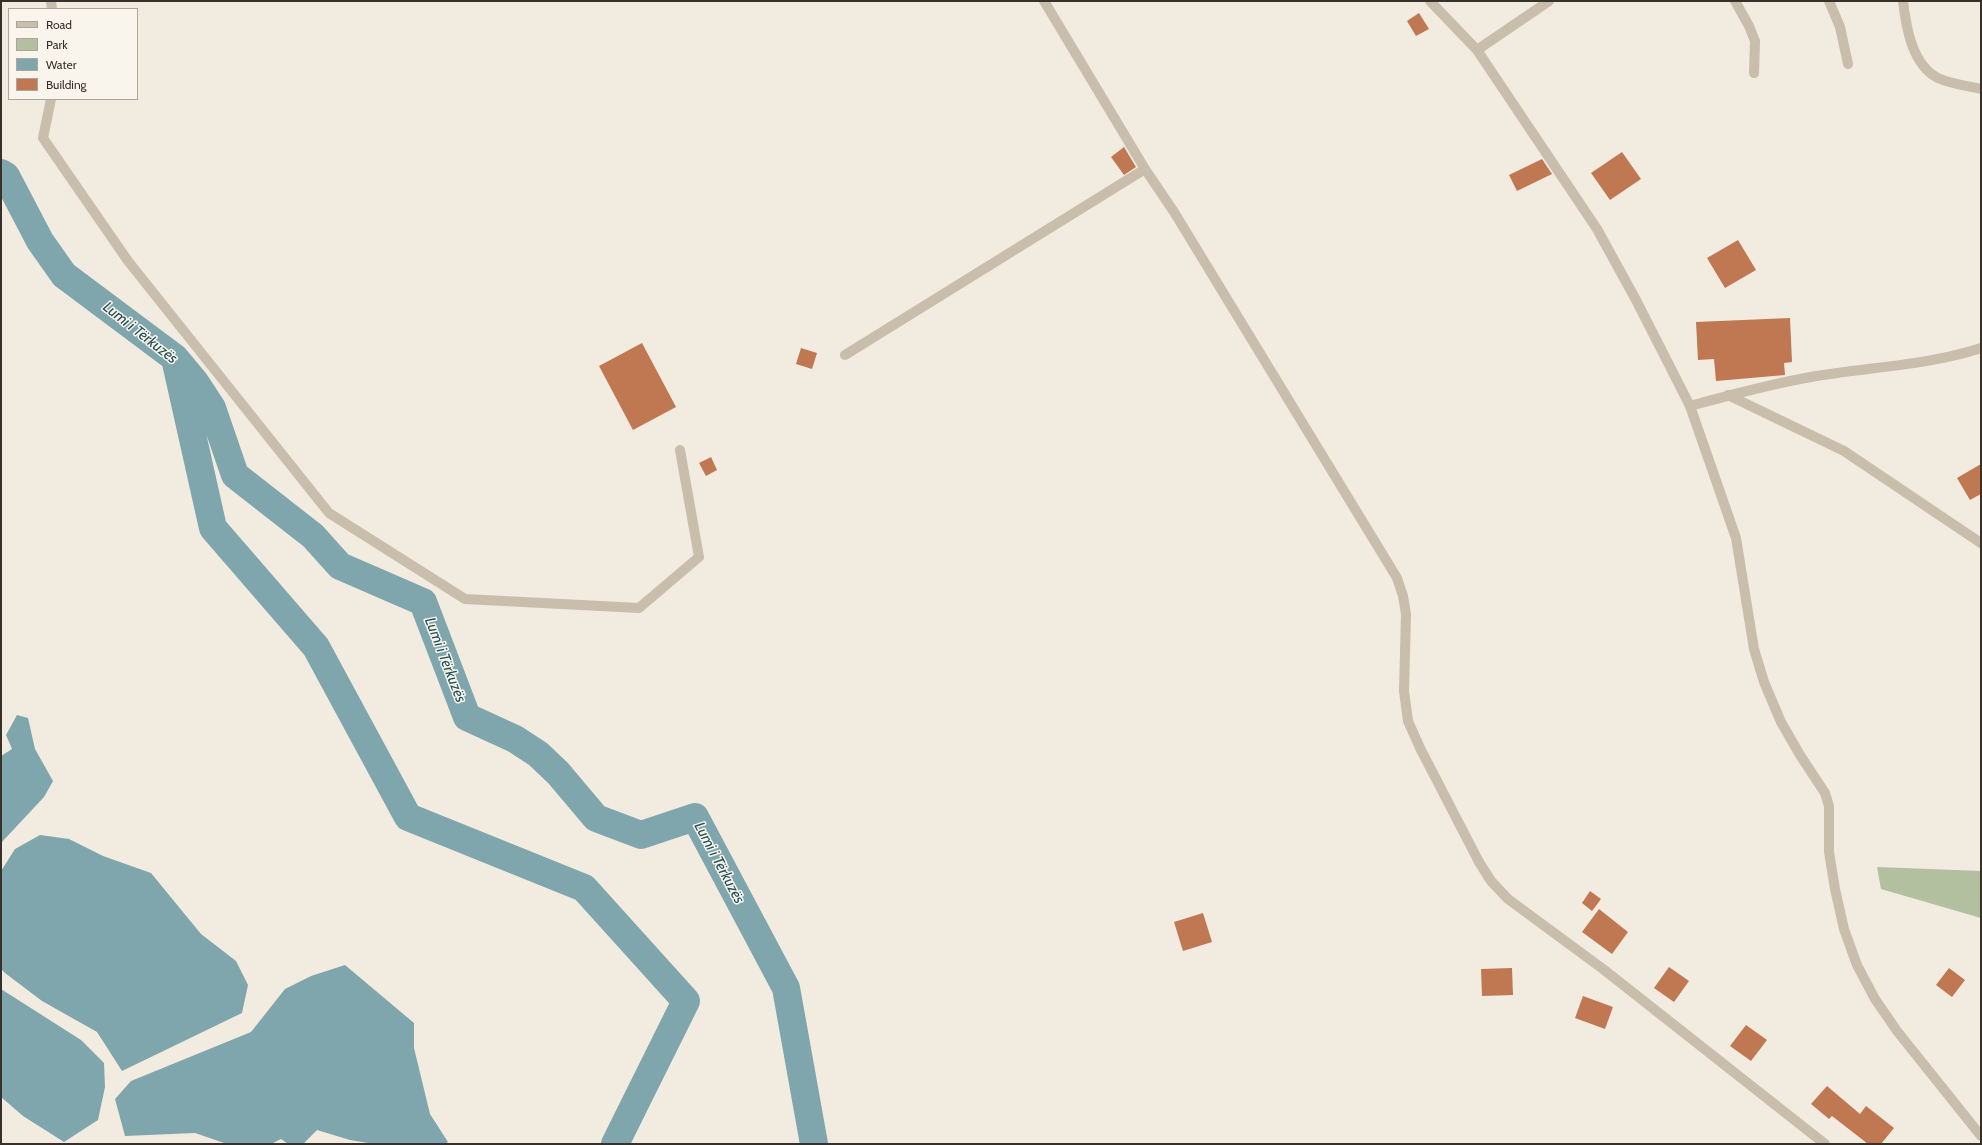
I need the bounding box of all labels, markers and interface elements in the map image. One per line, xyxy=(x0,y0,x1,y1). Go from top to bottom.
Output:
legend xyxy=(8,8,138,100)
text: Road xyxy=(46,17,72,32)
text: Park xyxy=(46,37,68,52)
text: Water xyxy=(46,57,76,72)
text: Building xyxy=(46,77,87,92)
water label: Lumi i Tërkuzës xyxy=(99,298,181,368)
water label: Lumi i Tërkuzës xyxy=(421,615,469,705)
water label: Lumi i Tërkuzës xyxy=(690,819,748,907)

